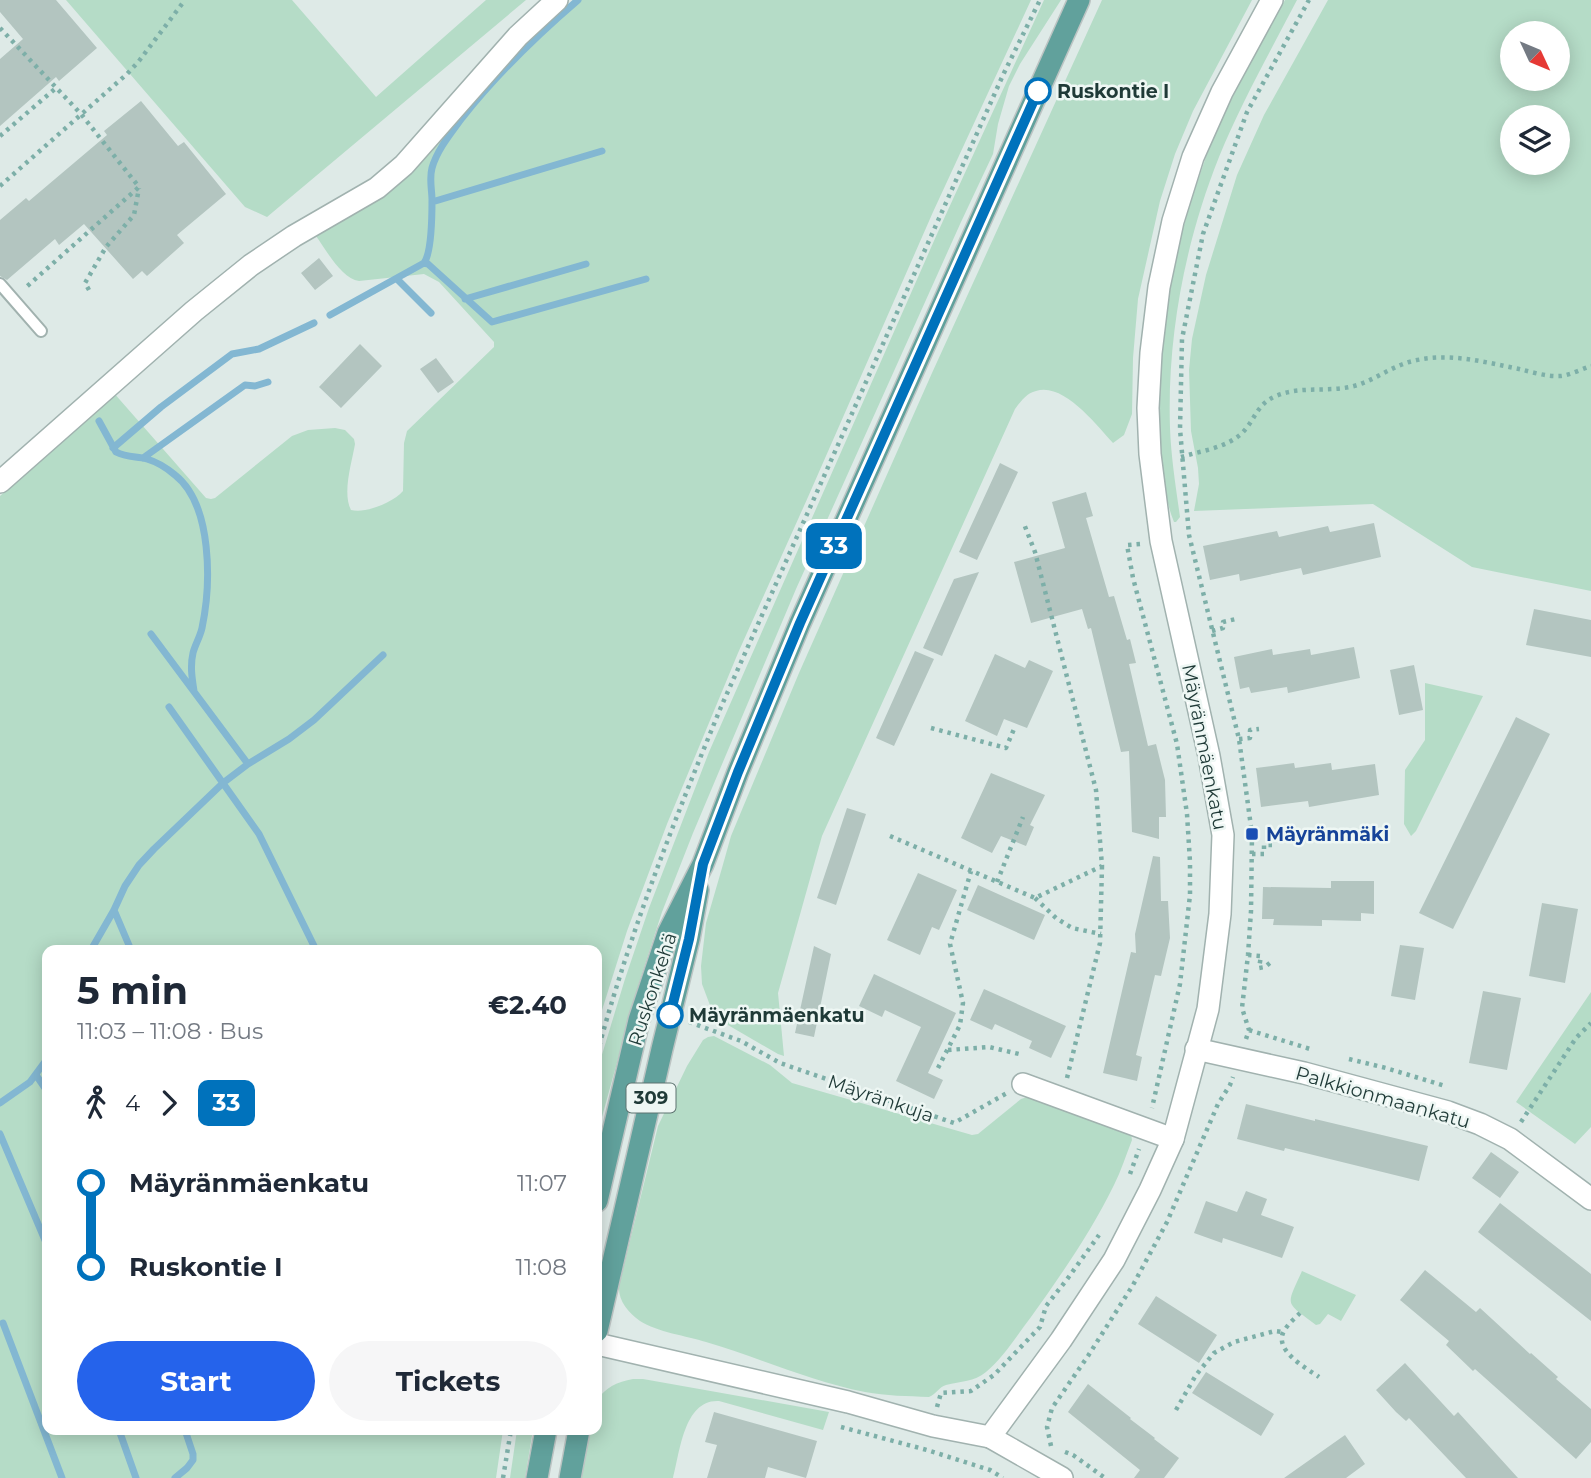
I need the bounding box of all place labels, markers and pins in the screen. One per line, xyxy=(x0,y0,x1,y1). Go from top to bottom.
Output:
marker: Ruskontie I xyxy=(1025,78,1051,104)
place label: Ruskontie I xyxy=(1057,80,1169,103)
place label: Mäyränmäki xyxy=(1266,823,1389,846)
marker: Mäyränmäki xyxy=(1244,826,1260,842)
marker: Mäyränmäenkatu xyxy=(657,1002,683,1028)
place label: Mäyränmäenkatu xyxy=(689,1004,865,1027)

